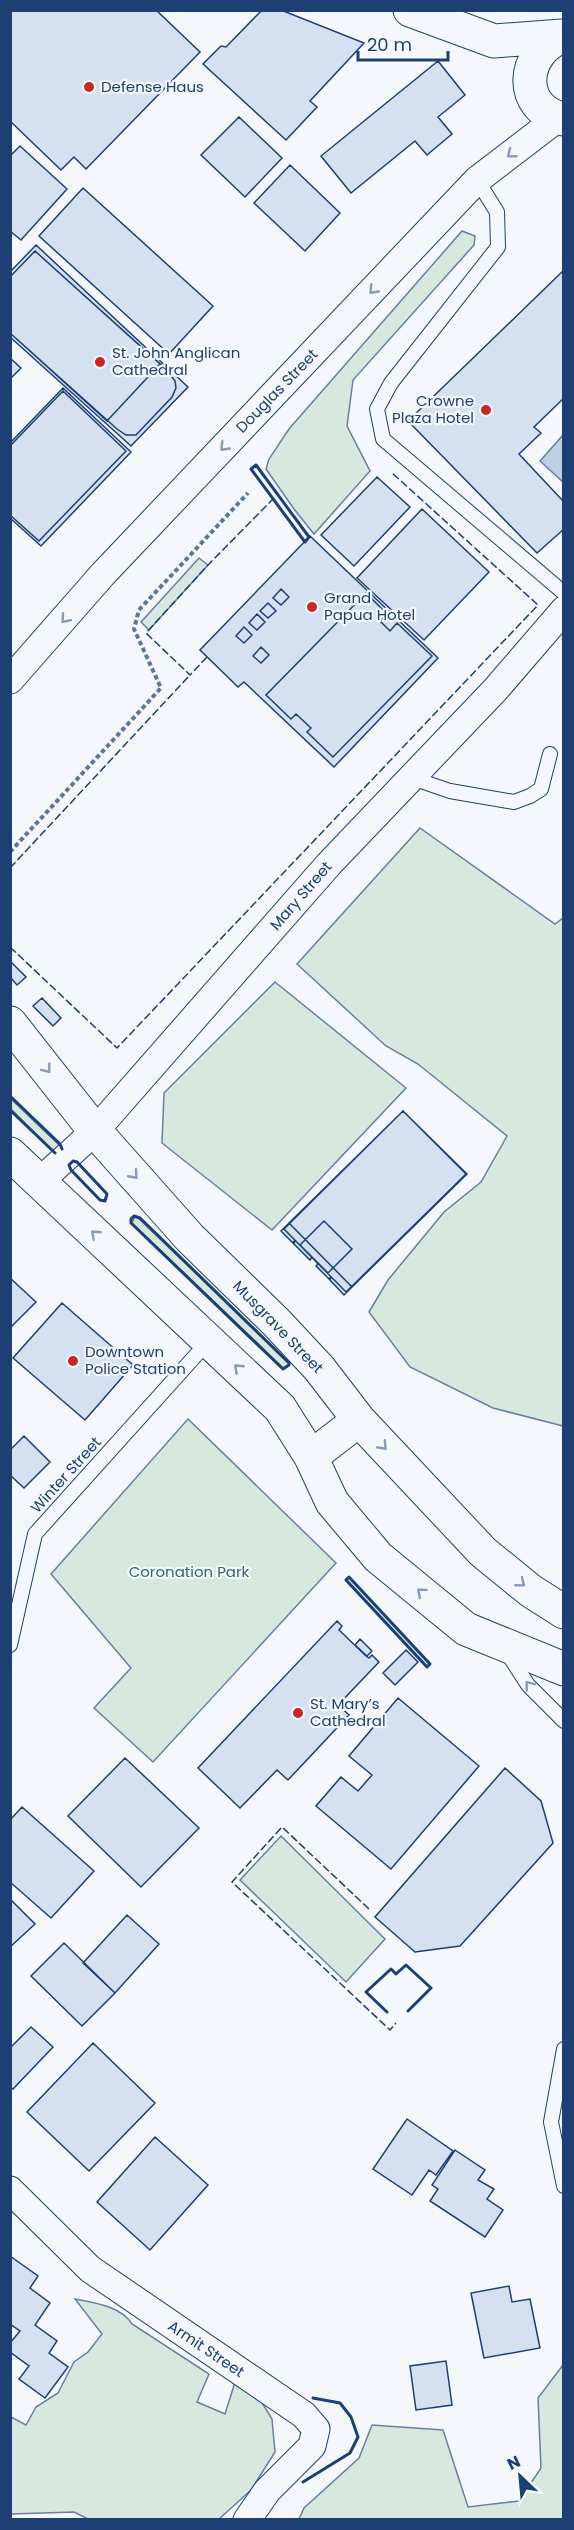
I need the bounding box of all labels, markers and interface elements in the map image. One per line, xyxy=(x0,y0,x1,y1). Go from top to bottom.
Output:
scale bar xyxy=(358,24,448,62)
text: 20 m xyxy=(367,32,412,57)
place label: Defense Haus xyxy=(101,76,204,97)
marker: Defense Haus xyxy=(82,80,96,94)
one-way arrow xyxy=(507,146,518,157)
one-way arrow xyxy=(369,284,380,294)
place label: St. John Anglican Cathedral xyxy=(112,342,240,380)
street label: Douglas Street xyxy=(231,344,322,437)
marker: St. John Anglican Cathedral xyxy=(93,355,107,369)
place label: Crowne Plaza Hotel xyxy=(392,390,474,428)
marker: Crowne Plaza Hotel xyxy=(479,403,493,417)
one-way arrow xyxy=(220,440,231,451)
place label: Grand Papua Hotel xyxy=(324,587,415,625)
marker: Grand Papua Hotel xyxy=(305,600,319,614)
one-way arrow xyxy=(61,612,72,623)
street label: Mary Street xyxy=(265,857,336,935)
one-way arrow xyxy=(39,1063,50,1074)
one-way arrow xyxy=(127,1168,138,1178)
one-way arrow xyxy=(92,1231,103,1242)
street label: Musgrave Street xyxy=(228,1276,328,1378)
place label: Downtown Police Station xyxy=(85,1341,186,1379)
marker: Downtown Police Station xyxy=(66,1354,80,1368)
one-way arrow xyxy=(234,1364,244,1375)
street label: Winter Street xyxy=(26,1432,106,1517)
one-way arrow xyxy=(376,1439,387,1449)
park label: Coronation Park xyxy=(129,1561,250,1582)
one-way arrow xyxy=(514,1576,525,1587)
one-way arrow xyxy=(417,1588,428,1599)
one-way arrow xyxy=(526,1681,537,1692)
place label: St. Mary’s Cathedral xyxy=(310,1693,386,1731)
marker: St. Mary’s Cathedral xyxy=(291,1706,305,1720)
street label: Armit Street xyxy=(164,2315,249,2382)
north arrow xyxy=(490,2446,550,2506)
text: N xyxy=(503,2450,524,2476)

